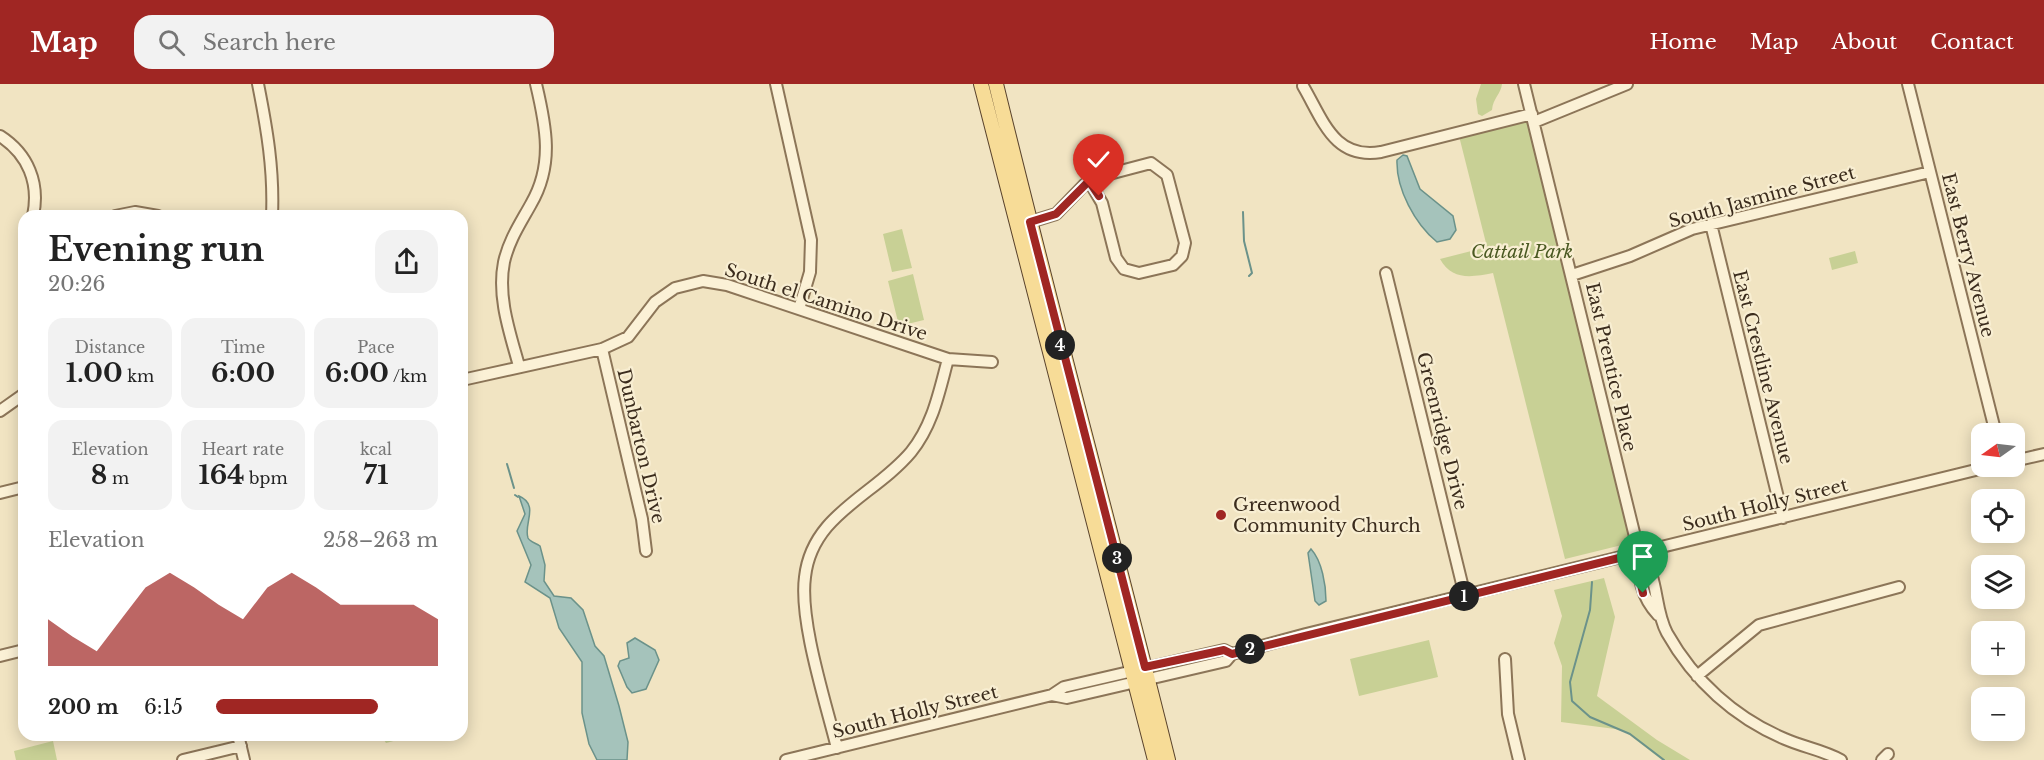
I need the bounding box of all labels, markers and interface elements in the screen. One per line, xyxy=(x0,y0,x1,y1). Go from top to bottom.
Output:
search box xyxy=(134,15,554,69)
text: Map xyxy=(30,25,98,60)
icon: search xyxy=(155,26,188,59)
text: Search here xyxy=(203,29,336,56)
text: Home xyxy=(1650,29,1717,55)
text: Map xyxy=(1750,29,1798,55)
text: About xyxy=(1831,29,1897,55)
text: Contact xyxy=(1930,29,2014,55)
pin xyxy=(1073,134,1124,196)
icon: check xyxy=(1082,143,1115,176)
street label: South Jasmine Street xyxy=(1666,161,1858,232)
street label: East Berry Avenue xyxy=(1937,171,1999,339)
text: Evening run xyxy=(48,229,264,270)
button: share xyxy=(375,230,438,293)
park label: Cattail Park xyxy=(1471,241,1573,263)
street label: South el Camino Drive xyxy=(722,259,930,345)
street label: East Crestline Avenue xyxy=(1728,268,1798,466)
text: 20:26 xyxy=(48,272,105,296)
street label: East Prentice Place xyxy=(1581,280,1641,454)
pin: 4 xyxy=(1045,330,1075,360)
text: 4 xyxy=(1055,335,1065,355)
text: Distance xyxy=(75,337,145,357)
text: Time xyxy=(221,337,265,357)
text: Pace xyxy=(357,337,395,357)
street label: Greenridge Drive xyxy=(1412,350,1472,512)
text: 1.00 xyxy=(66,357,123,389)
text: 6:00 xyxy=(211,357,275,389)
text: 6:00 xyxy=(325,357,389,389)
text: km xyxy=(123,366,154,386)
text: /km xyxy=(389,366,427,386)
street label: Dunbarton Drive xyxy=(612,366,670,526)
north arrow xyxy=(1971,423,2025,477)
map controls xyxy=(1971,423,2025,741)
text: Elevation xyxy=(71,439,149,459)
text: Heart rate xyxy=(202,439,284,459)
text: kcal xyxy=(360,439,392,459)
text: 8 xyxy=(91,459,107,491)
text: 164 xyxy=(198,459,245,491)
text: 71 xyxy=(363,459,389,491)
text: m xyxy=(107,468,129,488)
text: bpm xyxy=(245,468,288,488)
street label: South Holly Street xyxy=(1680,474,1850,536)
button: locate xyxy=(1971,489,2025,543)
place label: Greenwood Community Church xyxy=(1233,494,1421,537)
marker: Greenwood Community Church xyxy=(1214,508,1228,522)
text: Elevation xyxy=(48,528,145,552)
text: 258–263 m xyxy=(323,528,438,552)
pin xyxy=(1617,531,1668,593)
icon: arrive xyxy=(1626,540,1659,573)
pin: 3 xyxy=(1102,543,1132,573)
text: 3 xyxy=(1112,548,1122,568)
button: layers xyxy=(1971,555,2025,609)
pin: 1 xyxy=(1449,581,1479,611)
text: 1 xyxy=(1461,586,1467,606)
button: + xyxy=(1971,621,2025,675)
pin: 2 xyxy=(1235,634,1265,664)
text: 2 xyxy=(1245,639,1255,659)
street label: South Holly Street xyxy=(830,681,1000,743)
button: − xyxy=(1971,687,2025,741)
text: 200 m xyxy=(48,695,119,719)
text: 6:15 xyxy=(144,695,183,719)

